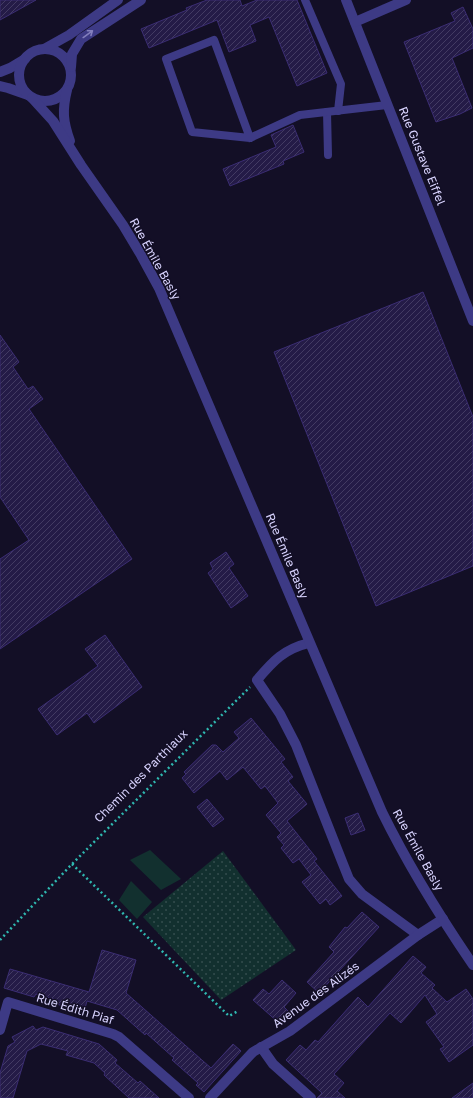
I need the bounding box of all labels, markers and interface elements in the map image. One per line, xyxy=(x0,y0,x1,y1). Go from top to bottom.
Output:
one-way arrow xyxy=(83,30,94,38)
street label: Rue Gustave Eiffel xyxy=(396,104,449,207)
street label: Rue Émile Basly xyxy=(127,215,184,303)
street label: Rue Émile Basly xyxy=(263,511,312,601)
street label: Chemin des Parthiaux xyxy=(91,726,191,825)
street label: Rue Émile Basly xyxy=(390,806,447,894)
street label: Avenue des Alizés xyxy=(269,958,362,1031)
street label: Rue Édith Piaf xyxy=(35,990,116,1028)

